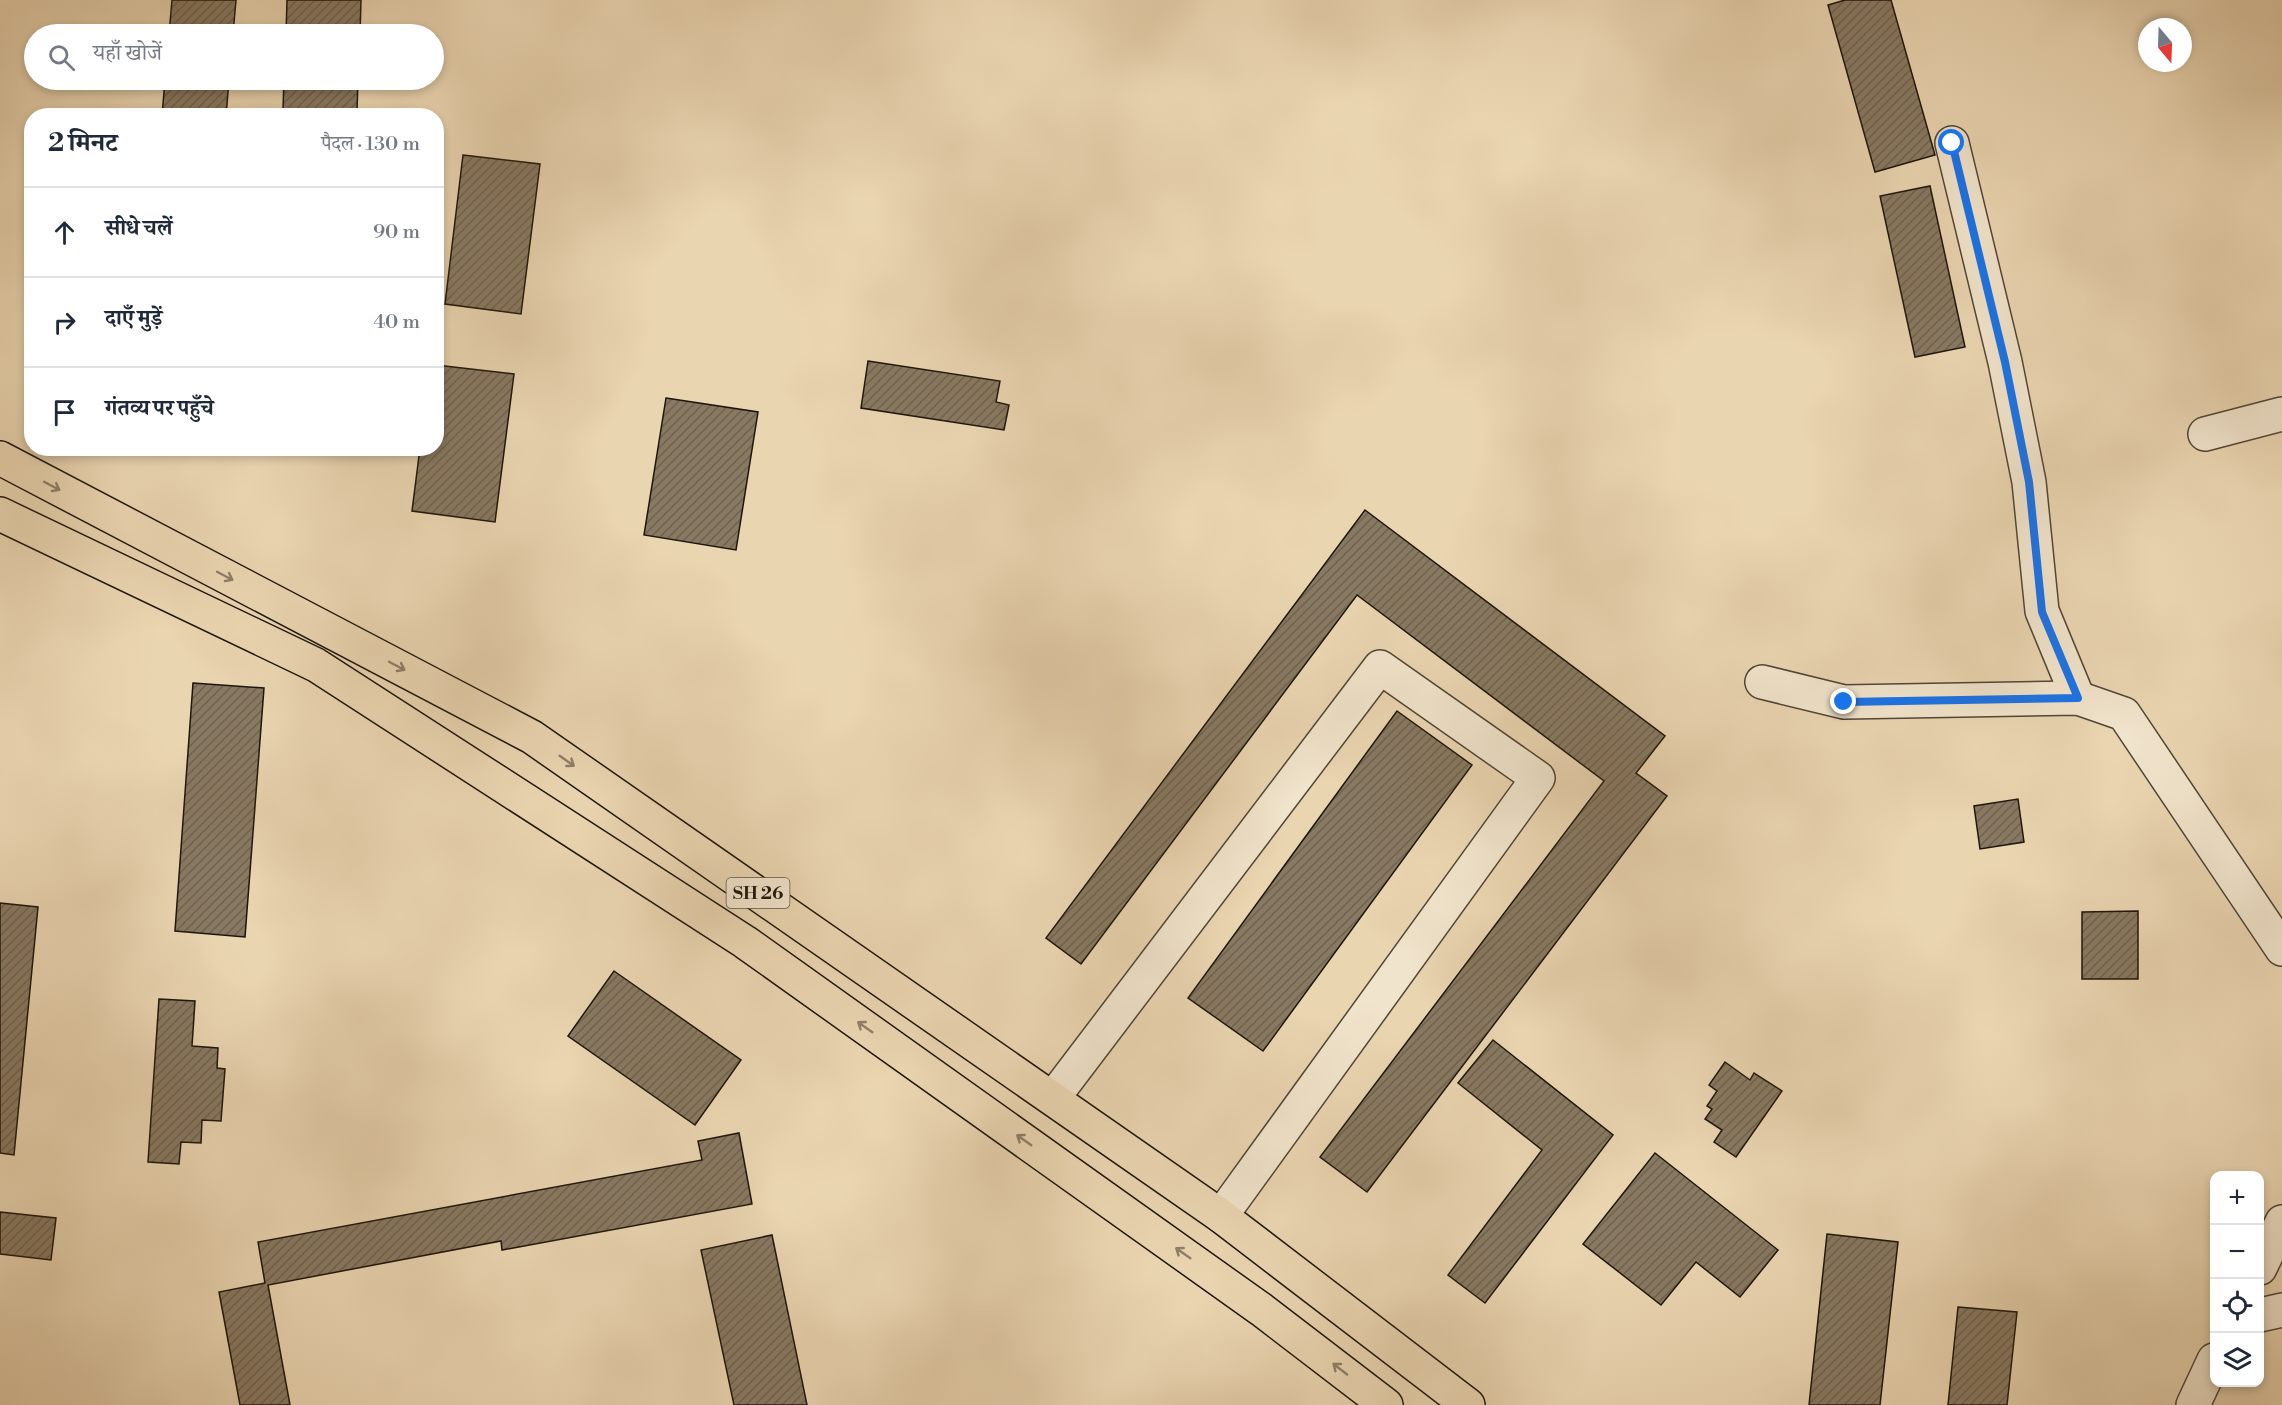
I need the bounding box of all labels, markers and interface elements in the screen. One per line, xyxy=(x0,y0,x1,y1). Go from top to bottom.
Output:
north arrow xyxy=(2138,18,2192,72)
search box xyxy=(24,24,444,90)
text: यहाँ खोजें xyxy=(93,40,162,67)
icon: search xyxy=(45,41,78,74)
text: 2 मिनट xyxy=(48,127,118,159)
route start xyxy=(1938,129,1964,155)
text: पैदल · 130 m xyxy=(321,132,420,157)
text: सीधे चलें xyxy=(105,215,172,242)
icon: ahead xyxy=(48,216,81,249)
text: 90 m xyxy=(373,220,420,245)
text: दाएँ मुड़ें xyxy=(105,305,162,332)
icon: right xyxy=(48,306,81,339)
text: 40 m xyxy=(373,310,420,335)
text: गंतव्य पर पहुँचे xyxy=(105,395,214,422)
icon: arrive xyxy=(48,396,81,429)
one-way arrow xyxy=(43,480,61,492)
one-way arrow xyxy=(215,571,233,582)
one-way arrow xyxy=(388,661,406,673)
route end xyxy=(1830,688,1856,714)
one-way arrow xyxy=(559,755,575,767)
road number: SH 26 xyxy=(726,878,789,908)
one-way arrow xyxy=(858,1021,874,1033)
one-way arrow xyxy=(1016,1134,1033,1146)
map controls xyxy=(2210,1171,2264,1387)
button: + xyxy=(2210,1171,2264,1225)
button: − xyxy=(2210,1225,2264,1279)
one-way arrow xyxy=(1175,1247,1191,1259)
button: locate xyxy=(2210,1279,2264,1333)
button: layers xyxy=(2210,1333,2264,1387)
one-way arrow xyxy=(1332,1363,1348,1376)

